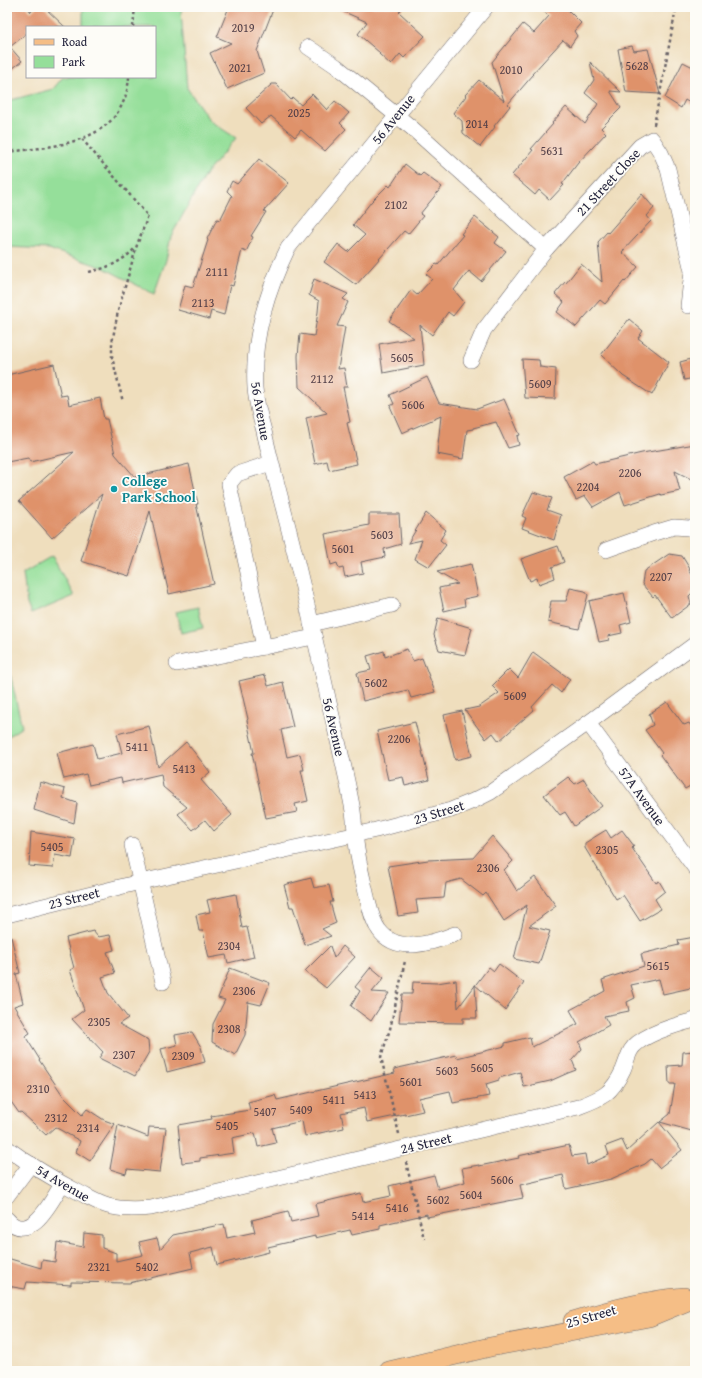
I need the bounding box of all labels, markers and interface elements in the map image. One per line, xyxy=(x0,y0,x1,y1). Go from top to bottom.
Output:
house number: 2019 xyxy=(231,19,255,36)
legend xyxy=(26,26,156,78)
text: Road xyxy=(62,33,88,50)
text: Park xyxy=(62,53,86,70)
house number: 5628 xyxy=(625,57,649,74)
house number: 2021 xyxy=(228,59,252,76)
house number: 2010 xyxy=(499,61,523,78)
street label: 56 Avenue xyxy=(366,89,420,148)
house number: 2025 xyxy=(287,104,311,121)
house number: 2014 xyxy=(465,115,489,132)
house number: 5631 xyxy=(540,142,564,159)
street label: 21 Street Close xyxy=(571,143,645,220)
house number: 2102 xyxy=(384,196,408,213)
house number: 2111 xyxy=(205,263,229,280)
house number: 2113 xyxy=(191,294,215,311)
house number: 5605 xyxy=(390,349,414,366)
house number: 2112 xyxy=(310,370,334,387)
house number: 5609 xyxy=(528,375,552,392)
street label: 56 Avenue xyxy=(246,380,276,442)
house number: 5606 xyxy=(401,396,425,413)
house number: 2206 xyxy=(618,464,642,481)
place label: College Park School xyxy=(122,471,197,507)
house number: 2204 xyxy=(576,478,600,495)
marker: College Park School xyxy=(109,484,119,494)
house number: 5603 xyxy=(370,526,394,543)
house number: 5601 xyxy=(331,540,355,557)
house number: 2207 xyxy=(649,568,673,585)
house number: 5602 xyxy=(364,674,388,691)
house number: 5609 xyxy=(503,687,527,704)
street label: 56 Avenue xyxy=(318,696,351,759)
house number: 2206 xyxy=(387,730,411,747)
house number: 5411 xyxy=(125,738,149,755)
house number: 5413 xyxy=(172,760,196,777)
street label: 57A Avenue xyxy=(614,763,670,830)
street label: 23 Street xyxy=(411,795,467,829)
house number: 5405 xyxy=(40,838,64,855)
house number: 2305 xyxy=(595,841,619,858)
house number: 2306 xyxy=(476,859,500,876)
street label: 23 Street xyxy=(46,882,102,914)
house number: 2304 xyxy=(217,937,241,954)
house number: 5615 xyxy=(646,957,670,974)
house number: 2306 xyxy=(232,982,256,999)
house number: 2305 xyxy=(87,1013,111,1030)
house number: 2308 xyxy=(217,1020,241,1037)
house number: 2307 xyxy=(112,1046,136,1063)
house number: 2309 xyxy=(171,1047,195,1064)
house number: 5605 xyxy=(470,1059,494,1076)
house number: 5603 xyxy=(435,1062,459,1079)
house number: 5601 xyxy=(399,1073,423,1090)
house number: 2310 xyxy=(26,1080,50,1097)
house number: 5413 xyxy=(353,1086,377,1103)
house number: 5411 xyxy=(322,1091,346,1108)
house number: 5409 xyxy=(289,1101,313,1118)
house number: 5407 xyxy=(253,1103,277,1120)
house number: 2312 xyxy=(44,1109,68,1126)
house number: 5405 xyxy=(215,1117,239,1134)
house number: 2314 xyxy=(76,1119,100,1136)
street label: 24 Street xyxy=(398,1127,454,1159)
street label: 54 Avenue xyxy=(32,1159,94,1207)
house number: 5606 xyxy=(490,1171,514,1188)
house number: 5604 xyxy=(459,1186,483,1203)
house number: 5602 xyxy=(426,1191,450,1208)
house number: 5416 xyxy=(385,1199,409,1216)
house number: 5414 xyxy=(351,1207,375,1224)
house number: 2321 xyxy=(87,1258,111,1275)
house number: 5402 xyxy=(135,1258,159,1275)
street label: 25 Street xyxy=(563,1299,619,1333)

